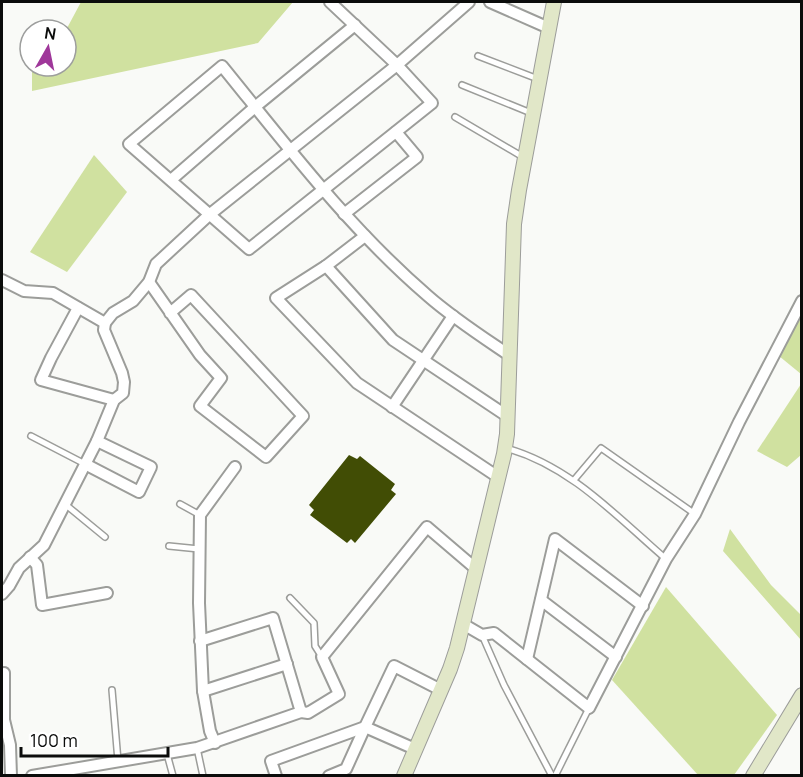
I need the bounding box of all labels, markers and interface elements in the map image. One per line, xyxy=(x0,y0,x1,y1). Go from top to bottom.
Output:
north arrow xyxy=(18,18,78,78)
text: N xyxy=(43,21,58,45)
scale bar xyxy=(21,720,168,758)
text: 100 m xyxy=(30,728,78,752)

